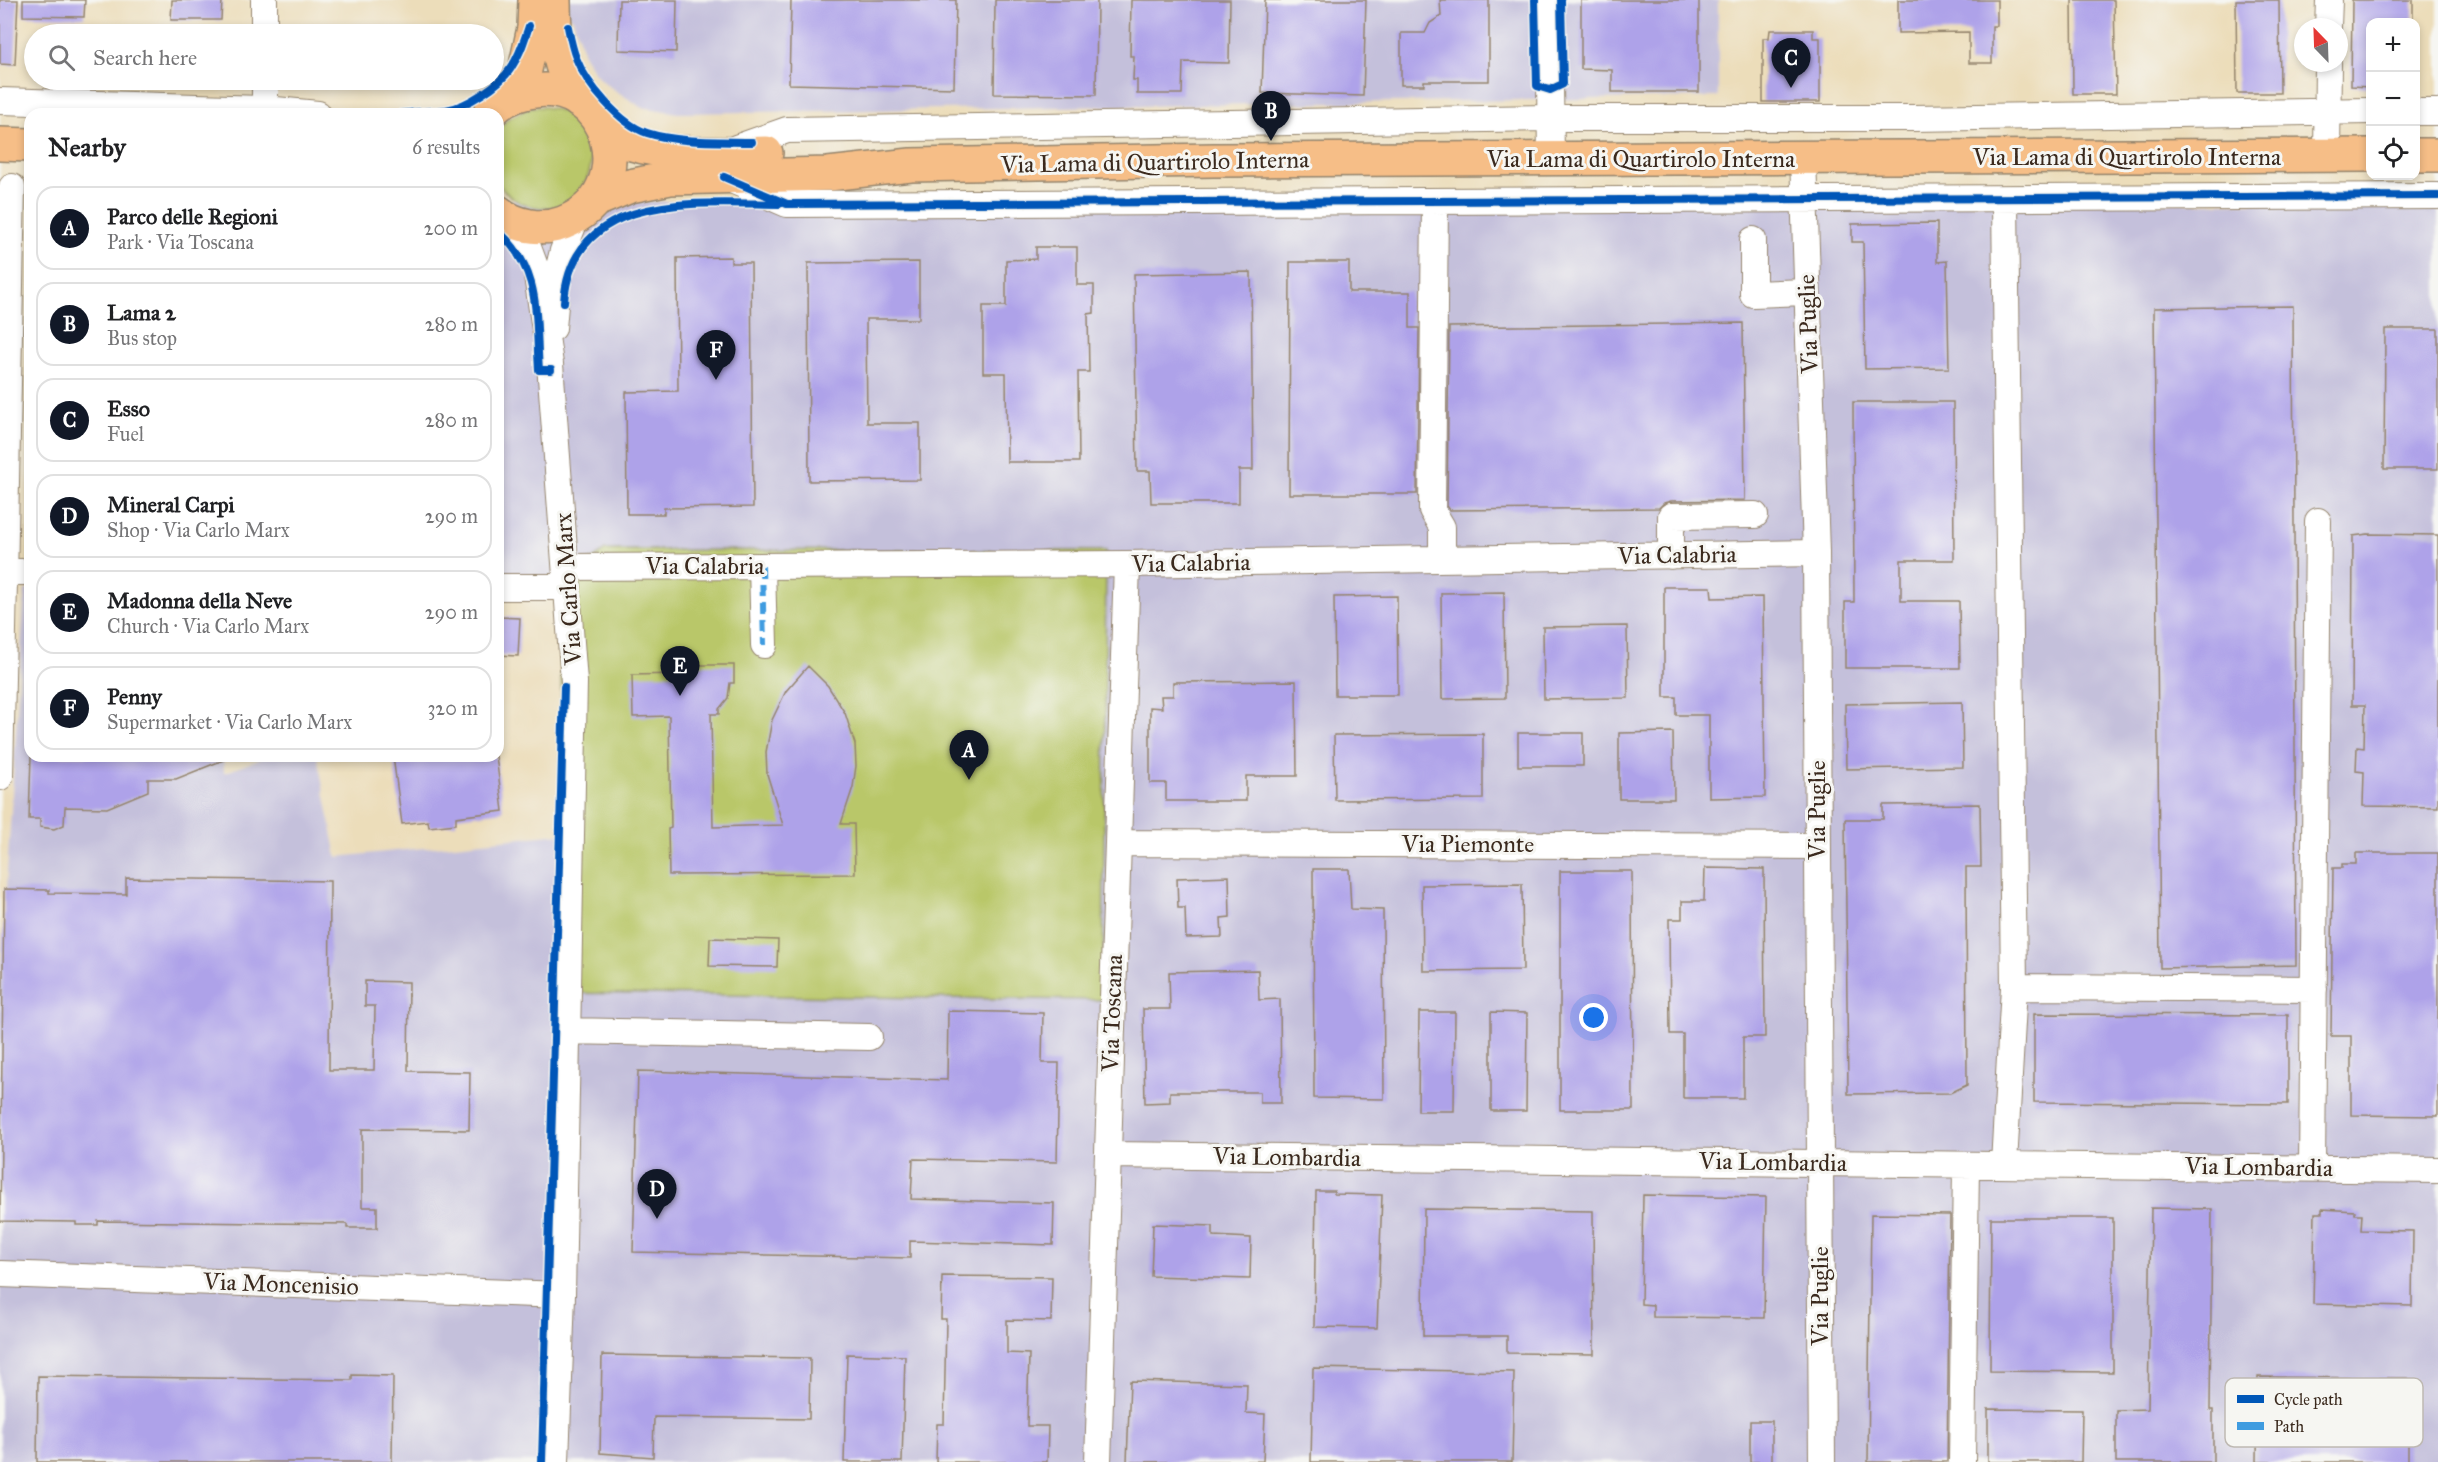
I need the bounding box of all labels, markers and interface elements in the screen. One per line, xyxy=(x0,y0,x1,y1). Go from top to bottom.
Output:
north arrow xyxy=(2294,18,2348,72)
map controls xyxy=(2366,18,2420,180)
button: + xyxy=(2366,18,2420,72)
search box xyxy=(24,24,504,90)
pin: C xyxy=(1772,38,1810,88)
icon: search xyxy=(45,41,78,74)
text: Search here xyxy=(93,44,197,71)
button: − xyxy=(2366,72,2420,126)
pin: B xyxy=(1252,92,1290,141)
button: locate xyxy=(2366,126,2420,180)
text: Nearby xyxy=(48,131,126,163)
text: 6 results xyxy=(412,135,480,159)
street label: Via Lama di Quartirolo Interna xyxy=(1972,142,2282,172)
street label: Via Lama di Quartirolo Interna xyxy=(1000,144,1310,180)
street label: Via Lama di Quartirolo Interna xyxy=(1486,144,1796,174)
text: Parco delle Regioni xyxy=(107,203,278,230)
text: A xyxy=(63,216,76,240)
text: 200 m xyxy=(424,216,478,240)
text: Park · Via Toscana xyxy=(107,230,254,254)
street label: Via Puglie xyxy=(1791,274,1825,375)
text: Lama 2 xyxy=(107,299,176,326)
text: B xyxy=(63,312,76,336)
text: 280 m xyxy=(425,312,478,336)
text: Bus stop xyxy=(107,326,177,350)
pin: F xyxy=(696,330,736,380)
text: Esso xyxy=(107,395,150,422)
text: C xyxy=(63,408,76,432)
text: 280 m xyxy=(425,408,478,432)
text: Fuel xyxy=(107,422,144,446)
text: Mineral Carpi xyxy=(107,491,235,518)
text: D xyxy=(62,504,77,528)
text: 290 m xyxy=(425,504,478,528)
street label: Via Carlo Marx xyxy=(548,512,588,667)
text: Shop · Via Carlo Marx xyxy=(107,518,290,542)
street label: Via Calabria xyxy=(1616,539,1738,571)
street label: Via Calabria xyxy=(1130,547,1252,579)
street label: Via Calabria xyxy=(645,551,765,581)
text: Madonna della Neve xyxy=(107,587,292,614)
text: E xyxy=(62,600,77,624)
text: 290 m xyxy=(425,600,478,624)
text: Church · Via Carlo Marx xyxy=(107,614,309,638)
pin: E xyxy=(660,646,700,696)
text: Penny xyxy=(107,683,162,710)
text: F xyxy=(63,696,76,720)
text: 320 m xyxy=(427,696,478,720)
text: Supermarket · Via Carlo Marx xyxy=(107,710,352,734)
pin: A xyxy=(950,730,988,780)
street label: Via Puglie xyxy=(1802,760,1832,861)
street label: Via Piemonte xyxy=(1401,829,1534,859)
street label: Via Toscana xyxy=(1095,953,1129,1073)
your location xyxy=(1579,1003,1608,1032)
street label: Via Lombardia xyxy=(1212,1141,1362,1173)
street label: Via Lombardia xyxy=(1698,1146,1848,1178)
street label: Via Lombardia xyxy=(2184,1151,2334,1183)
pin: D xyxy=(638,1170,676,1219)
street label: Via Puglie xyxy=(1805,1246,1835,1347)
street label: Via Moncenisio xyxy=(202,1266,359,1302)
legend xyxy=(2225,1378,2423,1447)
text: Cycle path xyxy=(2274,1390,2343,1409)
text: Path xyxy=(2274,1417,2304,1436)

